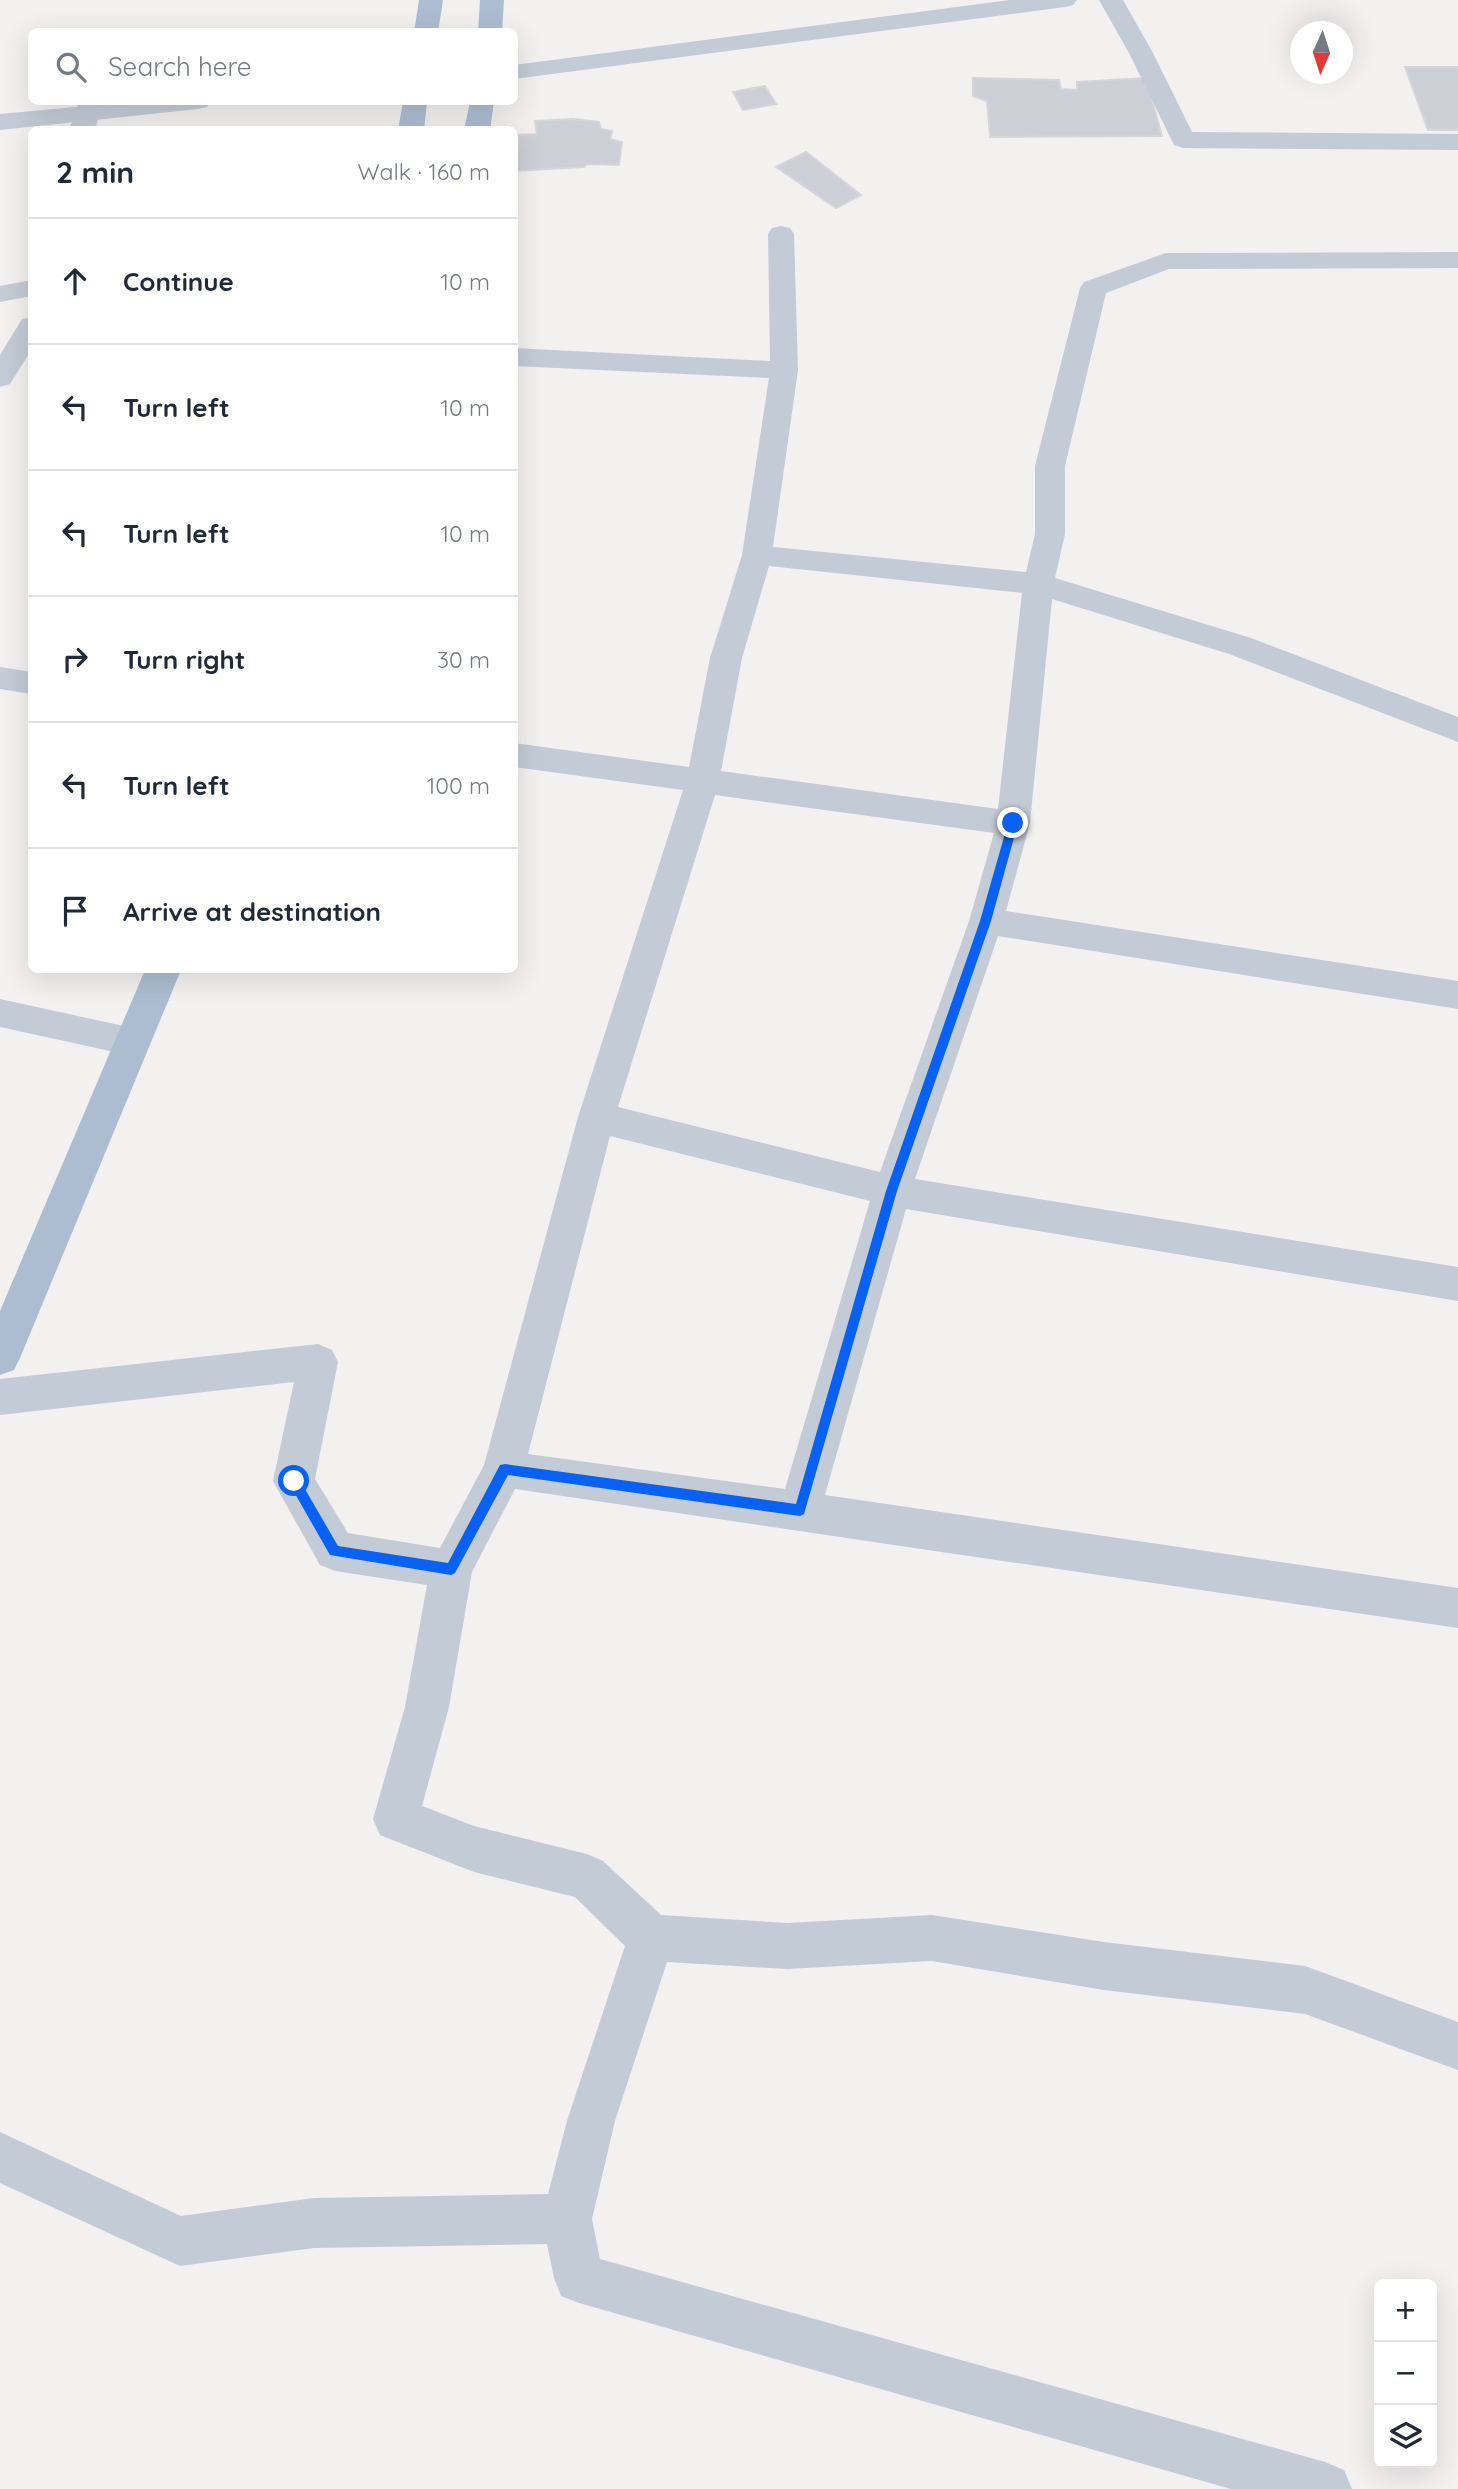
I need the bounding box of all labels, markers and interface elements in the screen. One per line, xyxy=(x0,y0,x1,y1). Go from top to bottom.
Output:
north arrow xyxy=(1290,21,1353,84)
search box xyxy=(28,28,518,105)
icon: search xyxy=(52,48,90,86)
text: Search here xyxy=(108,50,252,83)
text: 2 min xyxy=(56,153,134,191)
text: Walk · 160 m xyxy=(358,157,490,186)
icon: ahead xyxy=(56,262,94,300)
text: Continue xyxy=(123,265,234,298)
text: 10 m xyxy=(441,267,490,296)
icon: left xyxy=(56,388,94,426)
text: Turn left xyxy=(123,391,230,424)
text: 10 m xyxy=(441,393,490,422)
icon: left xyxy=(56,514,94,552)
text: Turn left xyxy=(123,517,230,550)
text: 10 m xyxy=(441,519,490,548)
icon: right xyxy=(56,640,94,678)
text: Turn right xyxy=(123,643,245,676)
text: 30 m xyxy=(437,645,490,674)
icon: left xyxy=(56,766,94,804)
text: Turn left xyxy=(123,769,230,802)
text: 100 m xyxy=(427,771,490,800)
route end xyxy=(997,807,1028,838)
icon: arrive xyxy=(56,892,94,930)
text: Arrive at destination xyxy=(123,895,381,928)
route start xyxy=(278,1465,309,1496)
map controls xyxy=(1374,2279,1437,2468)
button: + xyxy=(1374,2279,1437,2342)
button: − xyxy=(1374,2342,1437,2405)
button: layers xyxy=(1374,2405,1437,2468)

